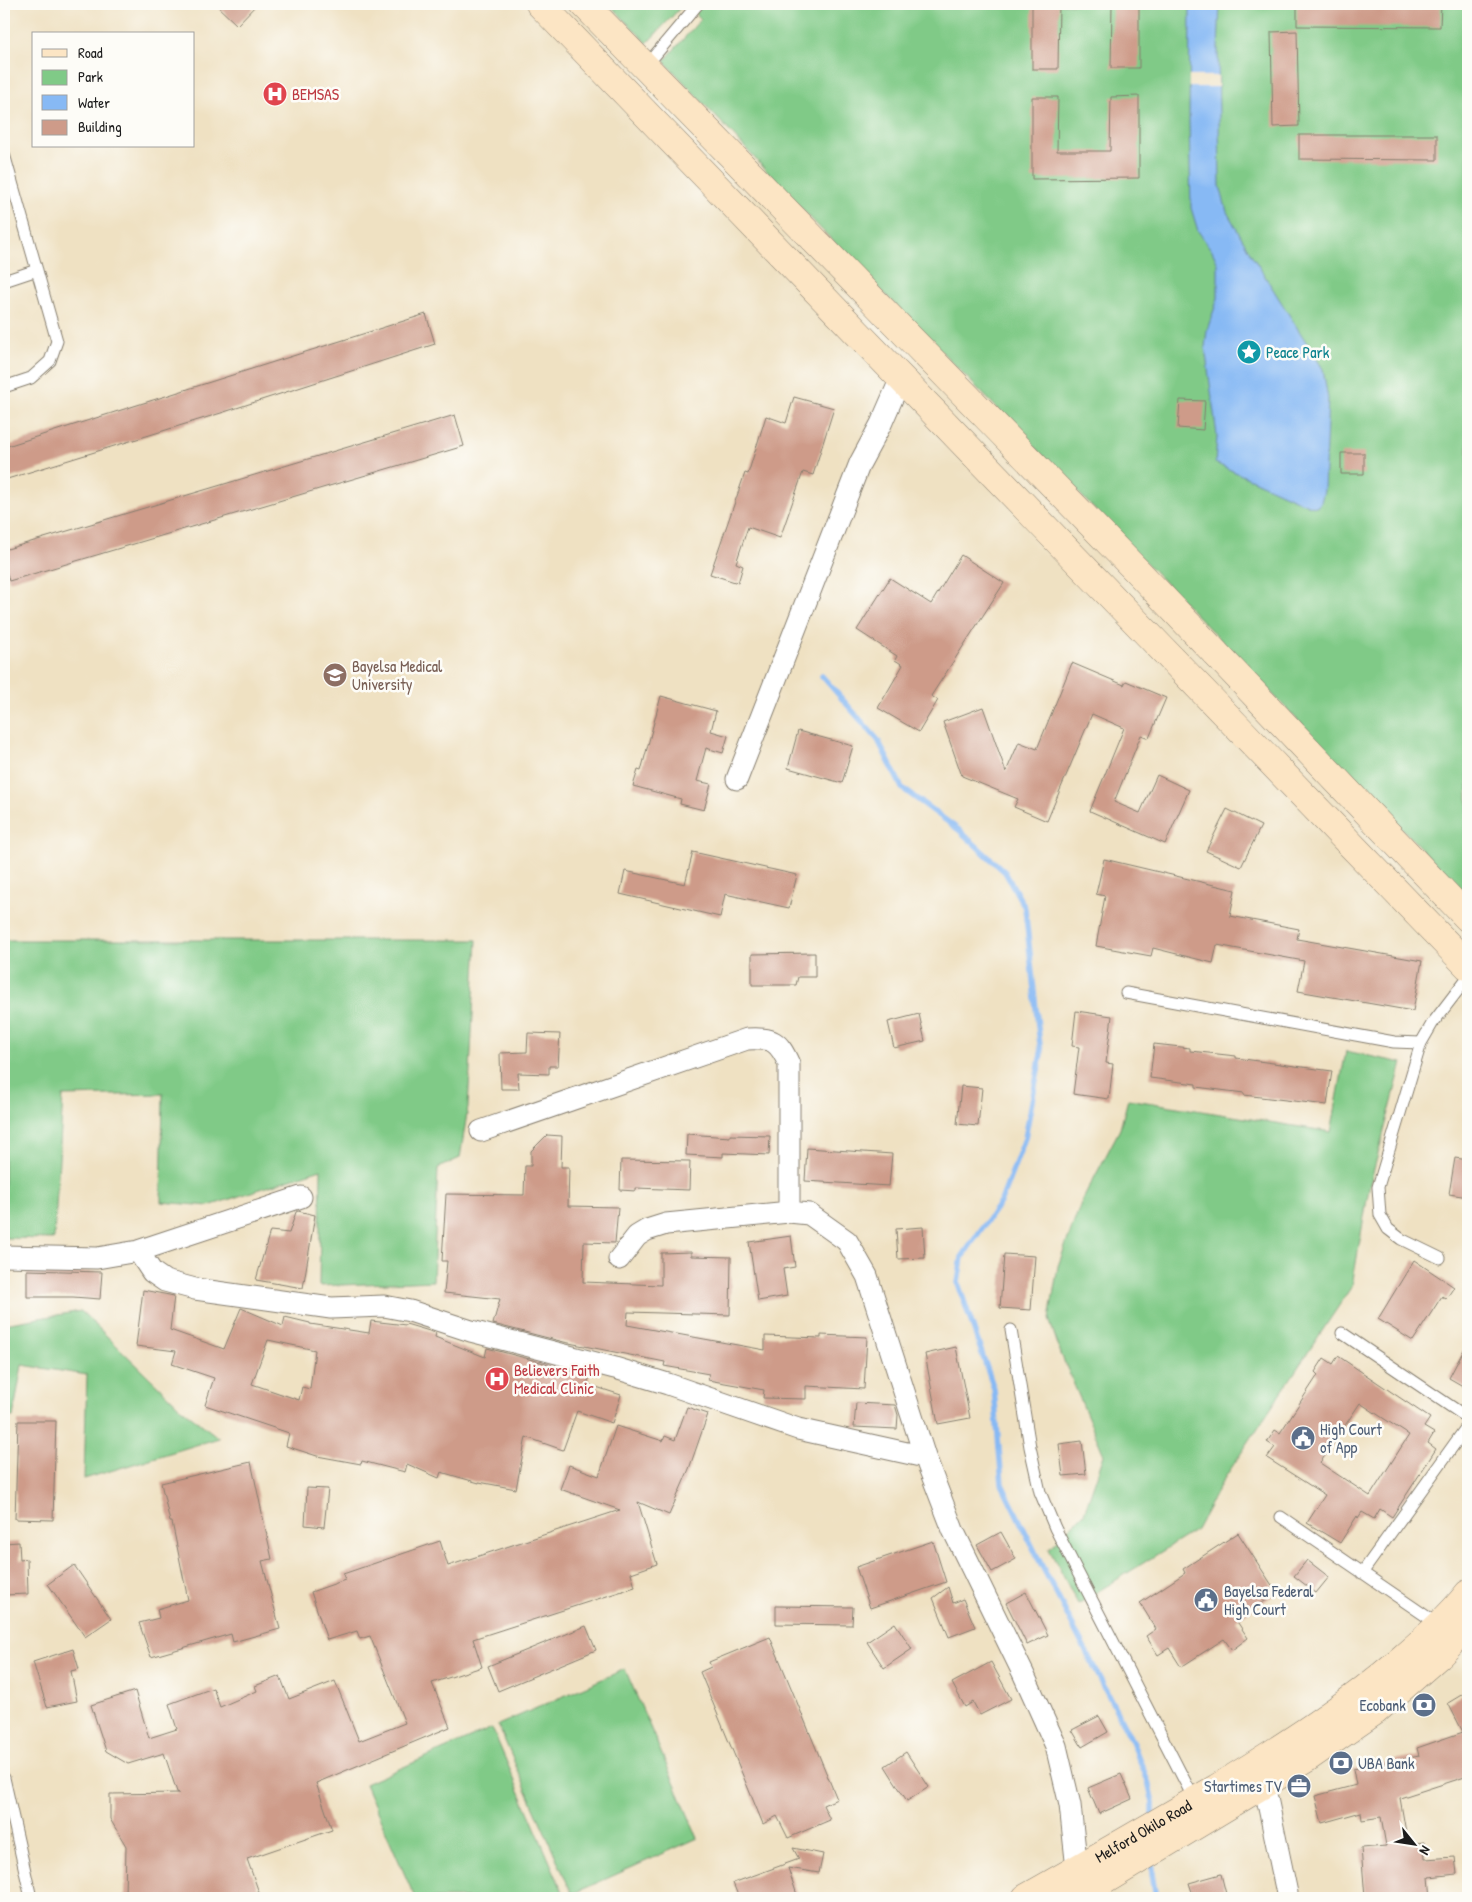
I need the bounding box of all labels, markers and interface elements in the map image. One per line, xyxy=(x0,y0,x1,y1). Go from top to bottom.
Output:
legend xyxy=(32,32,195,148)
text: Road xyxy=(78,42,103,63)
text: Park xyxy=(78,66,103,87)
hospital icon: BEMSAS xyxy=(262,81,288,107)
place label: BEMSAS xyxy=(292,83,340,105)
text: Water xyxy=(78,92,110,113)
text: Building xyxy=(78,116,122,137)
place icon: Peace Park xyxy=(1236,339,1262,365)
place label: Peace Park xyxy=(1266,341,1330,363)
place label: Bayelsa Medical University xyxy=(352,655,443,695)
school or university icon: Bayelsa Medical University xyxy=(322,662,348,688)
place label: Believers Faith Medical Clinic xyxy=(514,1359,600,1399)
hospital icon: Believers Faith Medical Clinic xyxy=(484,1366,510,1392)
place label: High Court of App xyxy=(1320,1418,1382,1458)
public building icon: High Court of App xyxy=(1290,1425,1316,1451)
place label: Bayelsa Federal High Court xyxy=(1224,1580,1314,1620)
public building icon: Bayelsa Federal High Court xyxy=(1193,1587,1219,1613)
bank icon: Ecobank xyxy=(1411,1692,1437,1718)
place label: Ecobank xyxy=(1360,1694,1406,1716)
bank icon: UBA Bank xyxy=(1328,1750,1354,1776)
place label: UBA Bank xyxy=(1358,1752,1415,1774)
office icon: Startimes TV xyxy=(1286,1773,1312,1799)
place label: Startimes TV xyxy=(1204,1775,1282,1797)
street label: Melford Okilo Road xyxy=(1091,1794,1195,1867)
north arrow xyxy=(1390,1820,1440,1870)
text: N xyxy=(1415,1843,1436,1859)

